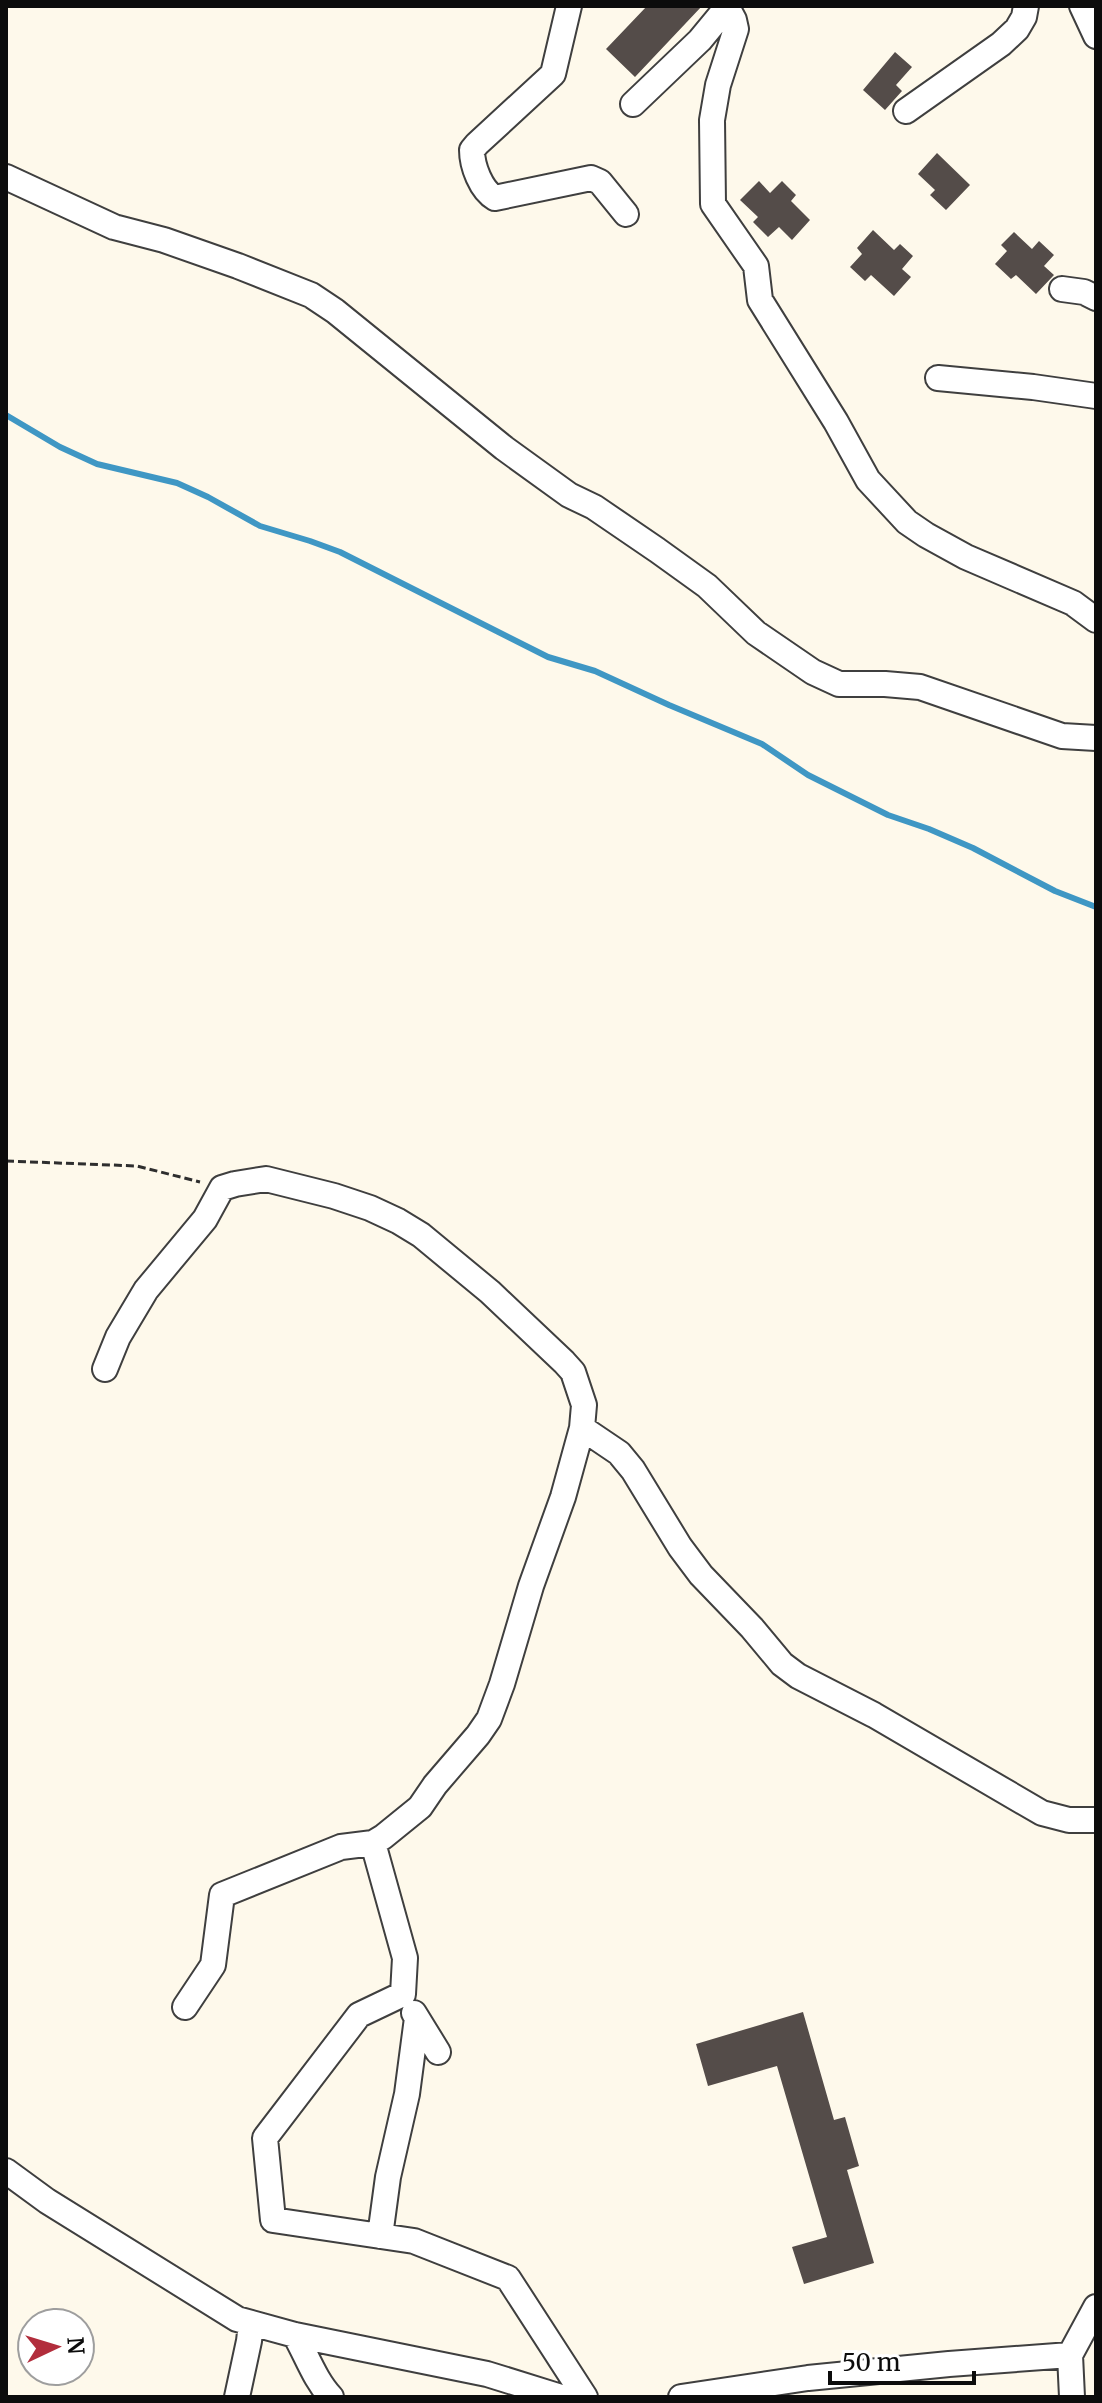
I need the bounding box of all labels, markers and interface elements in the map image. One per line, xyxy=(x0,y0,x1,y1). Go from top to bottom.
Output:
north arrow xyxy=(16,2307,96,2387)
scale bar xyxy=(830,2335,974,2385)
text: N xyxy=(61,2336,91,2356)
text: 50 m xyxy=(842,2347,901,2378)

